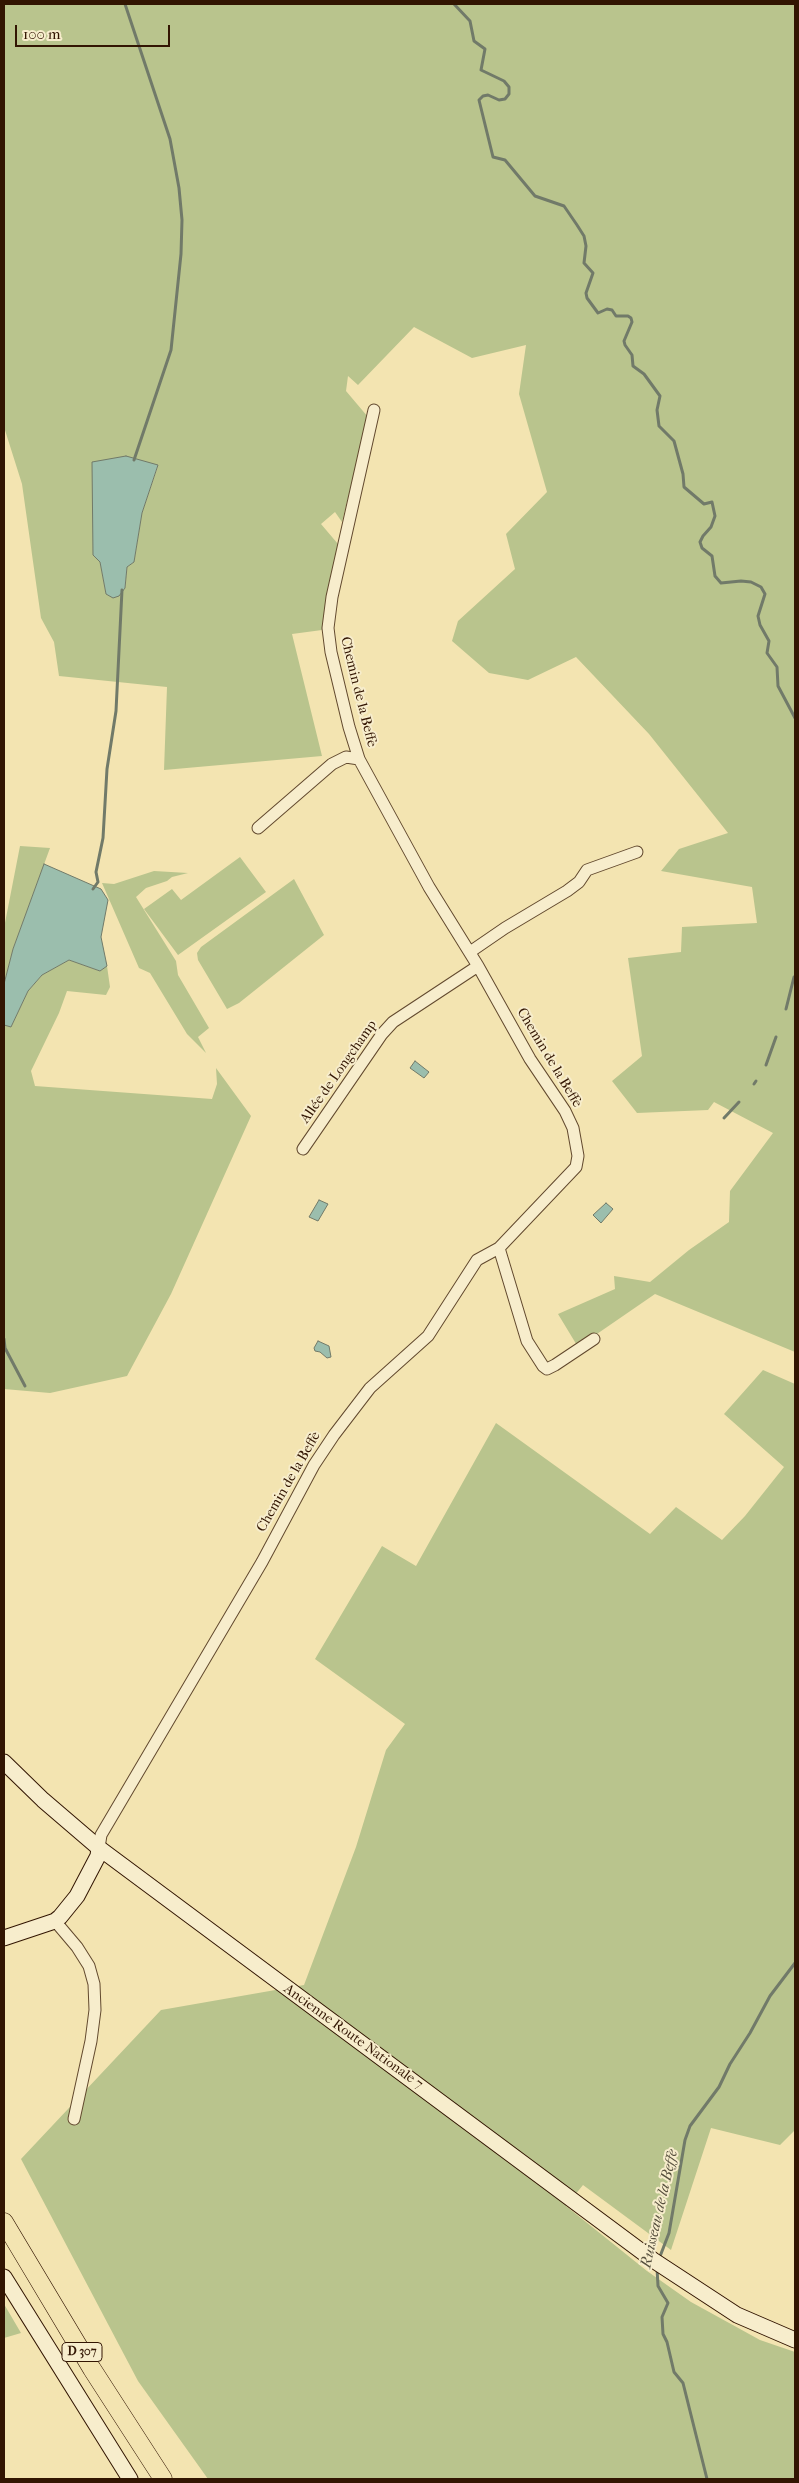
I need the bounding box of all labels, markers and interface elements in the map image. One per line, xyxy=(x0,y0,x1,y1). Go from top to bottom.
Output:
scale bar xyxy=(18,15,172,47)
text: 100 m xyxy=(23,25,61,43)
street label: Chemin de la Beffe xyxy=(336,635,380,749)
street label: Chemin de la Beffe xyxy=(513,1005,585,1111)
street label: Allée de Longchamp xyxy=(297,1017,381,1127)
street label: Chemin de la Beffe xyxy=(253,1429,325,1535)
street label: Ancienne Route Nationale 7 xyxy=(280,1981,426,2093)
water label: Ruisseau de la Beffe xyxy=(638,2148,682,2270)
road number: D 307 xyxy=(62,2342,102,2362)

